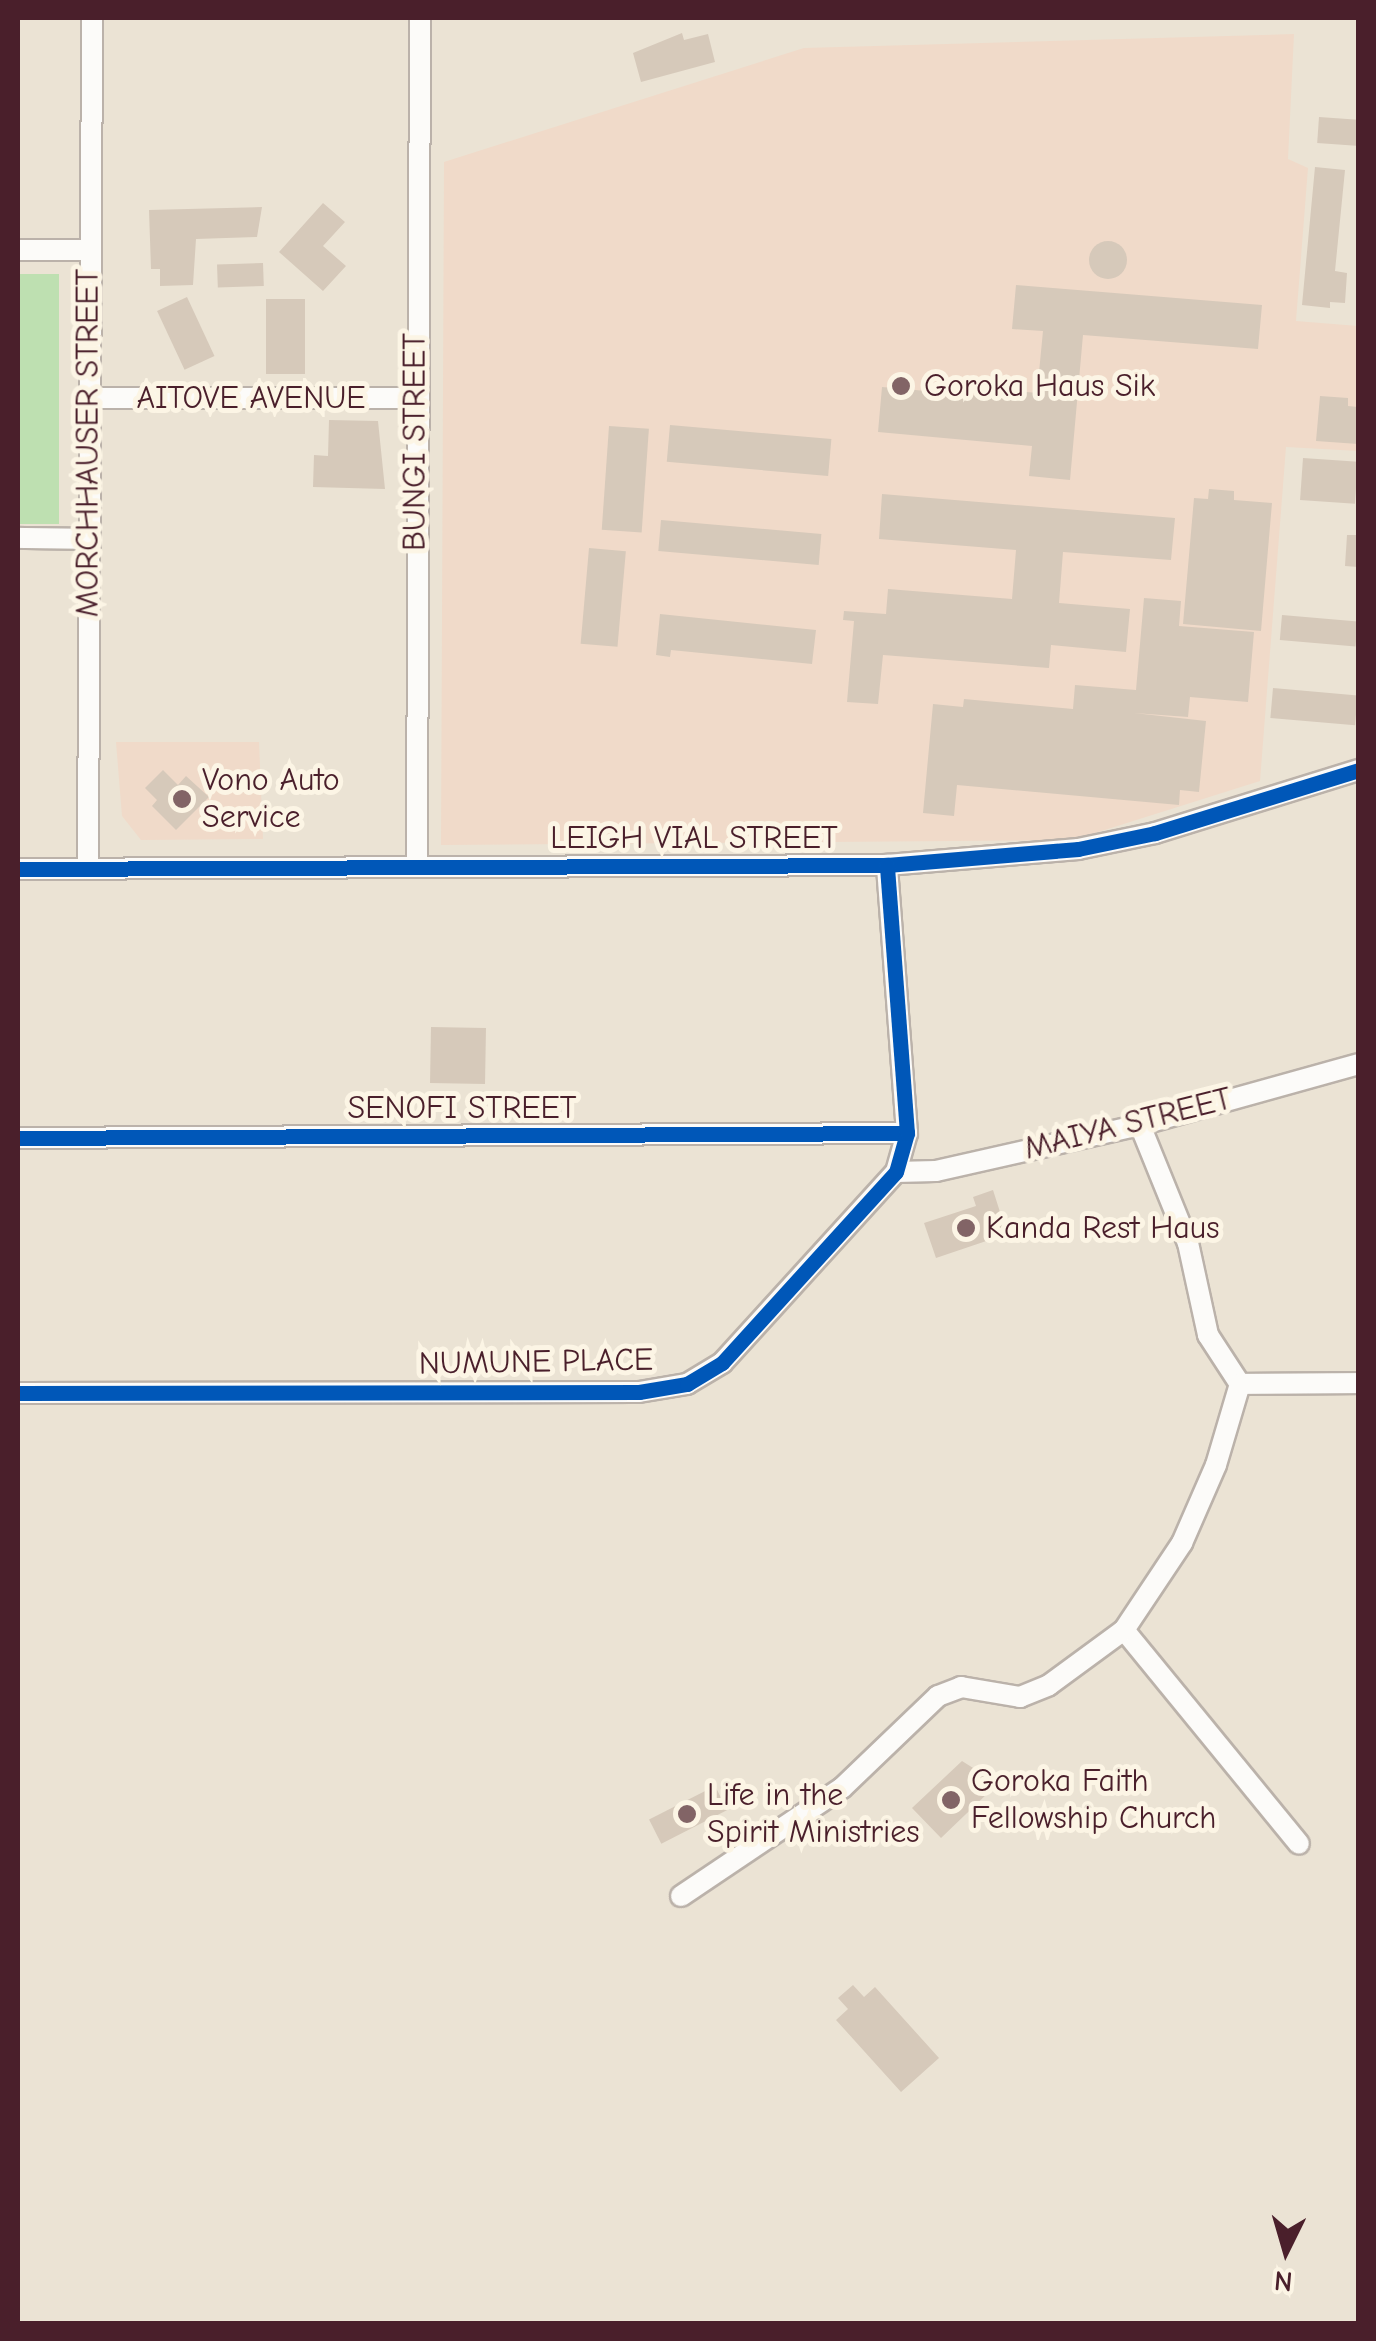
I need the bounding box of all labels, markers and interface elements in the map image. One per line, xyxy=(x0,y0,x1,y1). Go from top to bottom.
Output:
street label: MORCHHAUSER STREET xyxy=(69,269,107,617)
street label: BUNGI STREET xyxy=(396,333,434,551)
place label: Goroka Haus Sik xyxy=(924,367,1155,405)
marker: Goroka Haus Sik xyxy=(888,373,914,399)
street label: AITOVE AVENUE xyxy=(136,379,366,417)
place label: Vono Auto Service xyxy=(202,762,340,837)
marker: Vono Auto Service xyxy=(171,788,193,810)
street label: LEIGH VIAL STREET xyxy=(550,819,838,857)
street label: MAIYA STREET xyxy=(1021,1080,1235,1168)
street label: SENOFI STREET xyxy=(347,1089,577,1127)
place label: Kanda Rest Haus xyxy=(986,1209,1219,1247)
marker: Kanda Rest Haus xyxy=(955,1217,977,1239)
street label: NUMUNE PLACE xyxy=(418,1341,654,1383)
place label: Goroka Faith Fellowship Church xyxy=(971,1763,1216,1838)
place label: Life in the Spirit Ministries xyxy=(707,1777,920,1852)
marker: Goroka Faith Fellowship Church xyxy=(940,1789,962,1811)
marker: Life in the Spirit Ministries xyxy=(676,1803,698,1825)
north arrow xyxy=(1236,2201,1336,2301)
text: N xyxy=(1273,2264,1294,2298)

